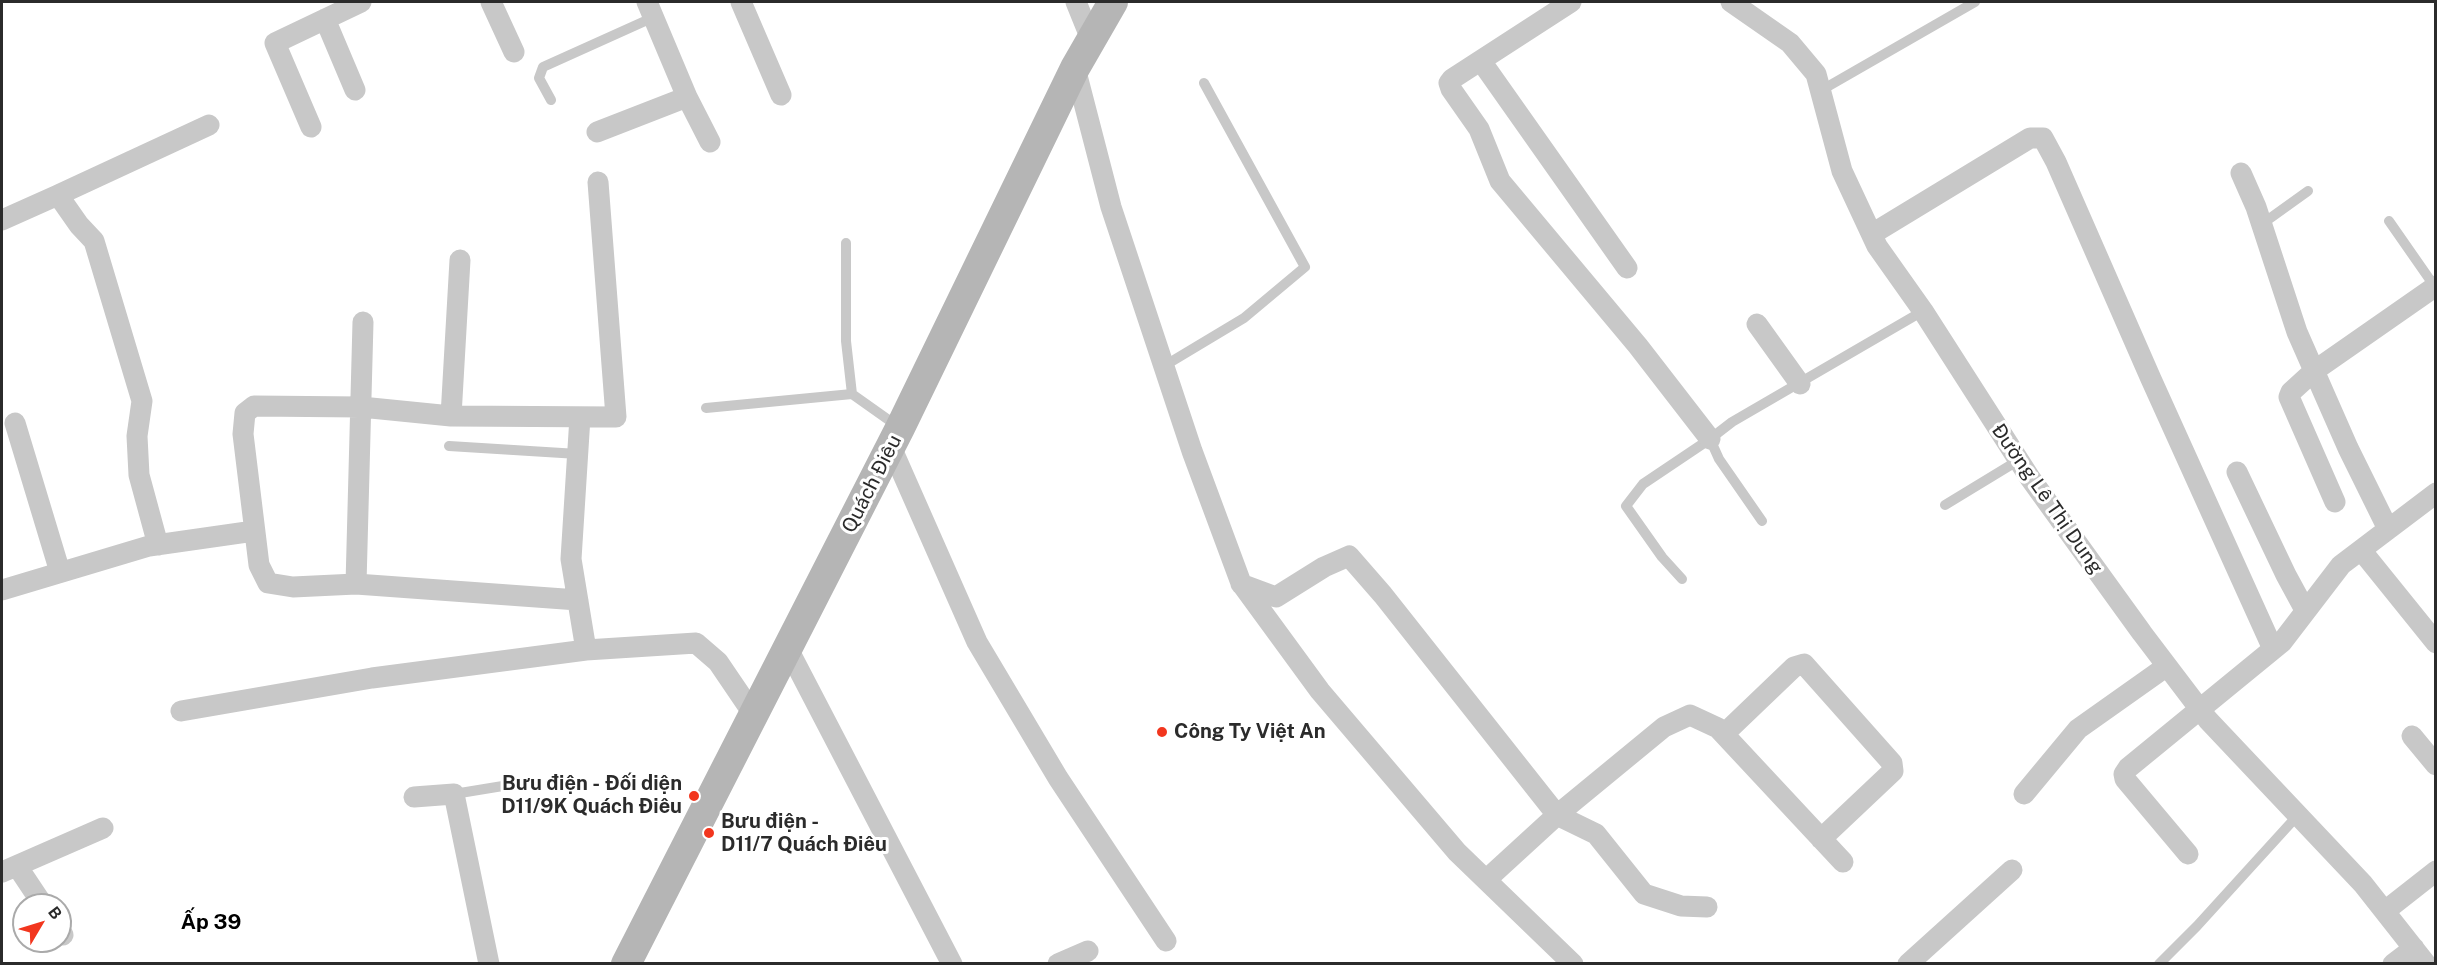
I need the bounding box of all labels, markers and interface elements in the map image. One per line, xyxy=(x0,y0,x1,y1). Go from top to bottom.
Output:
street label: Đường Lê Thị Dung xyxy=(1986,419,2108,579)
street label: Quách Điêu xyxy=(837,431,907,537)
place label: Công Ty Việt An xyxy=(1174,720,1326,744)
marker: Công Ty Việt An xyxy=(1155,725,1169,739)
place label: Bưu điện - Đối diện D11/9K Quách Điêu xyxy=(501,772,682,819)
marker: Bưu điện - Đối diện D11/9K Quách Điêu xyxy=(687,789,701,803)
place label: Bưu điện - D11/7 Quách Điêu xyxy=(721,810,887,857)
marker: Bưu điện - D11/7 Quách Điêu xyxy=(702,826,716,840)
north arrow xyxy=(12,893,72,953)
text: B xyxy=(44,903,66,923)
district label: Ấp 39 xyxy=(181,910,241,936)

